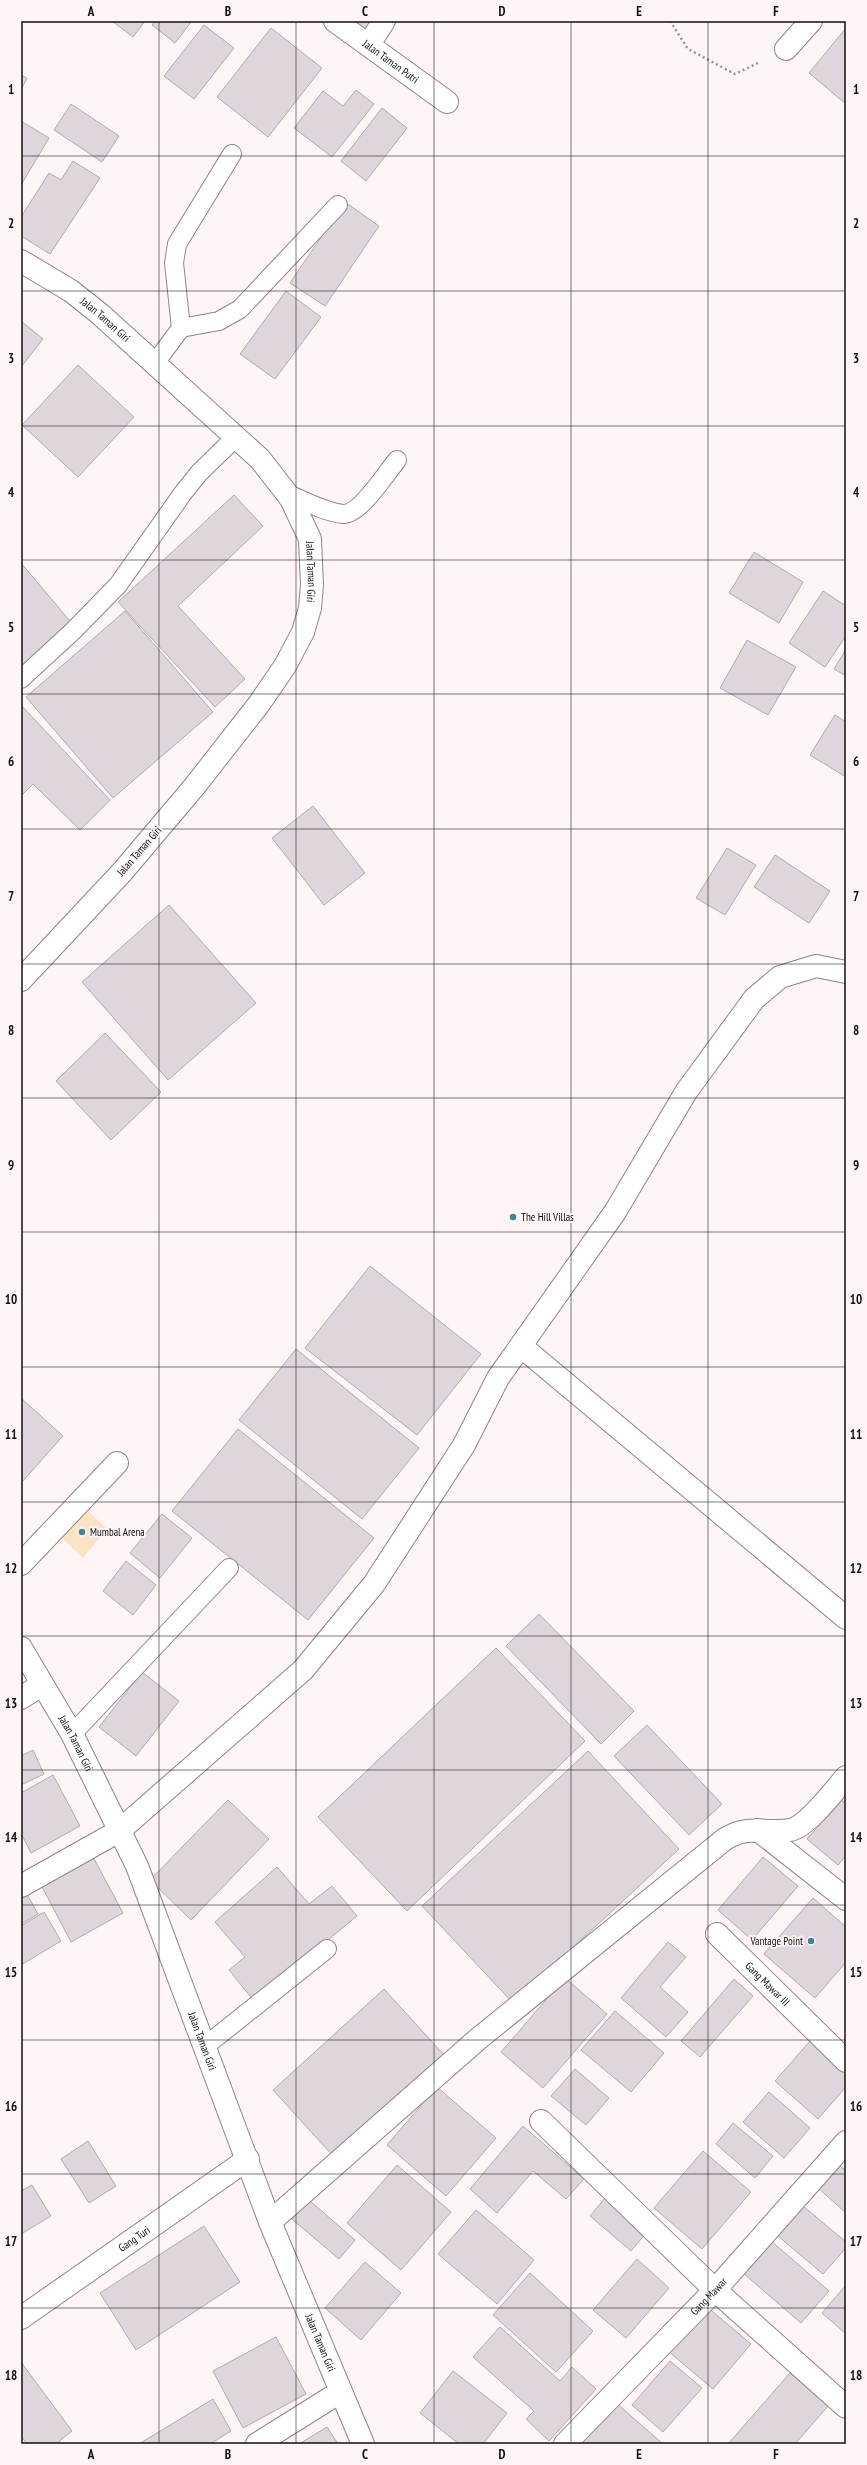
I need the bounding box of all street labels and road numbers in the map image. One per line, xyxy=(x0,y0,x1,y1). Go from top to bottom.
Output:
street label: Jalan Taman Putri xyxy=(359,36,422,86)
street label: Jalan Taman Giri xyxy=(77,294,133,345)
street label: Jalan Taman Giri xyxy=(303,540,319,603)
street label: Jalan Taman Giri xyxy=(113,823,164,879)
street label: Jalan Taman Giri xyxy=(55,1712,96,1774)
street label: Gang Mawar III xyxy=(742,1959,793,2009)
street label: Jalan Taman Giri xyxy=(185,2009,220,2072)
street label: Gang Turi xyxy=(115,2223,153,2255)
street label: Gang Mawar xyxy=(687,2274,730,2318)
street label: Jalan Taman Giri xyxy=(302,2311,339,2374)

